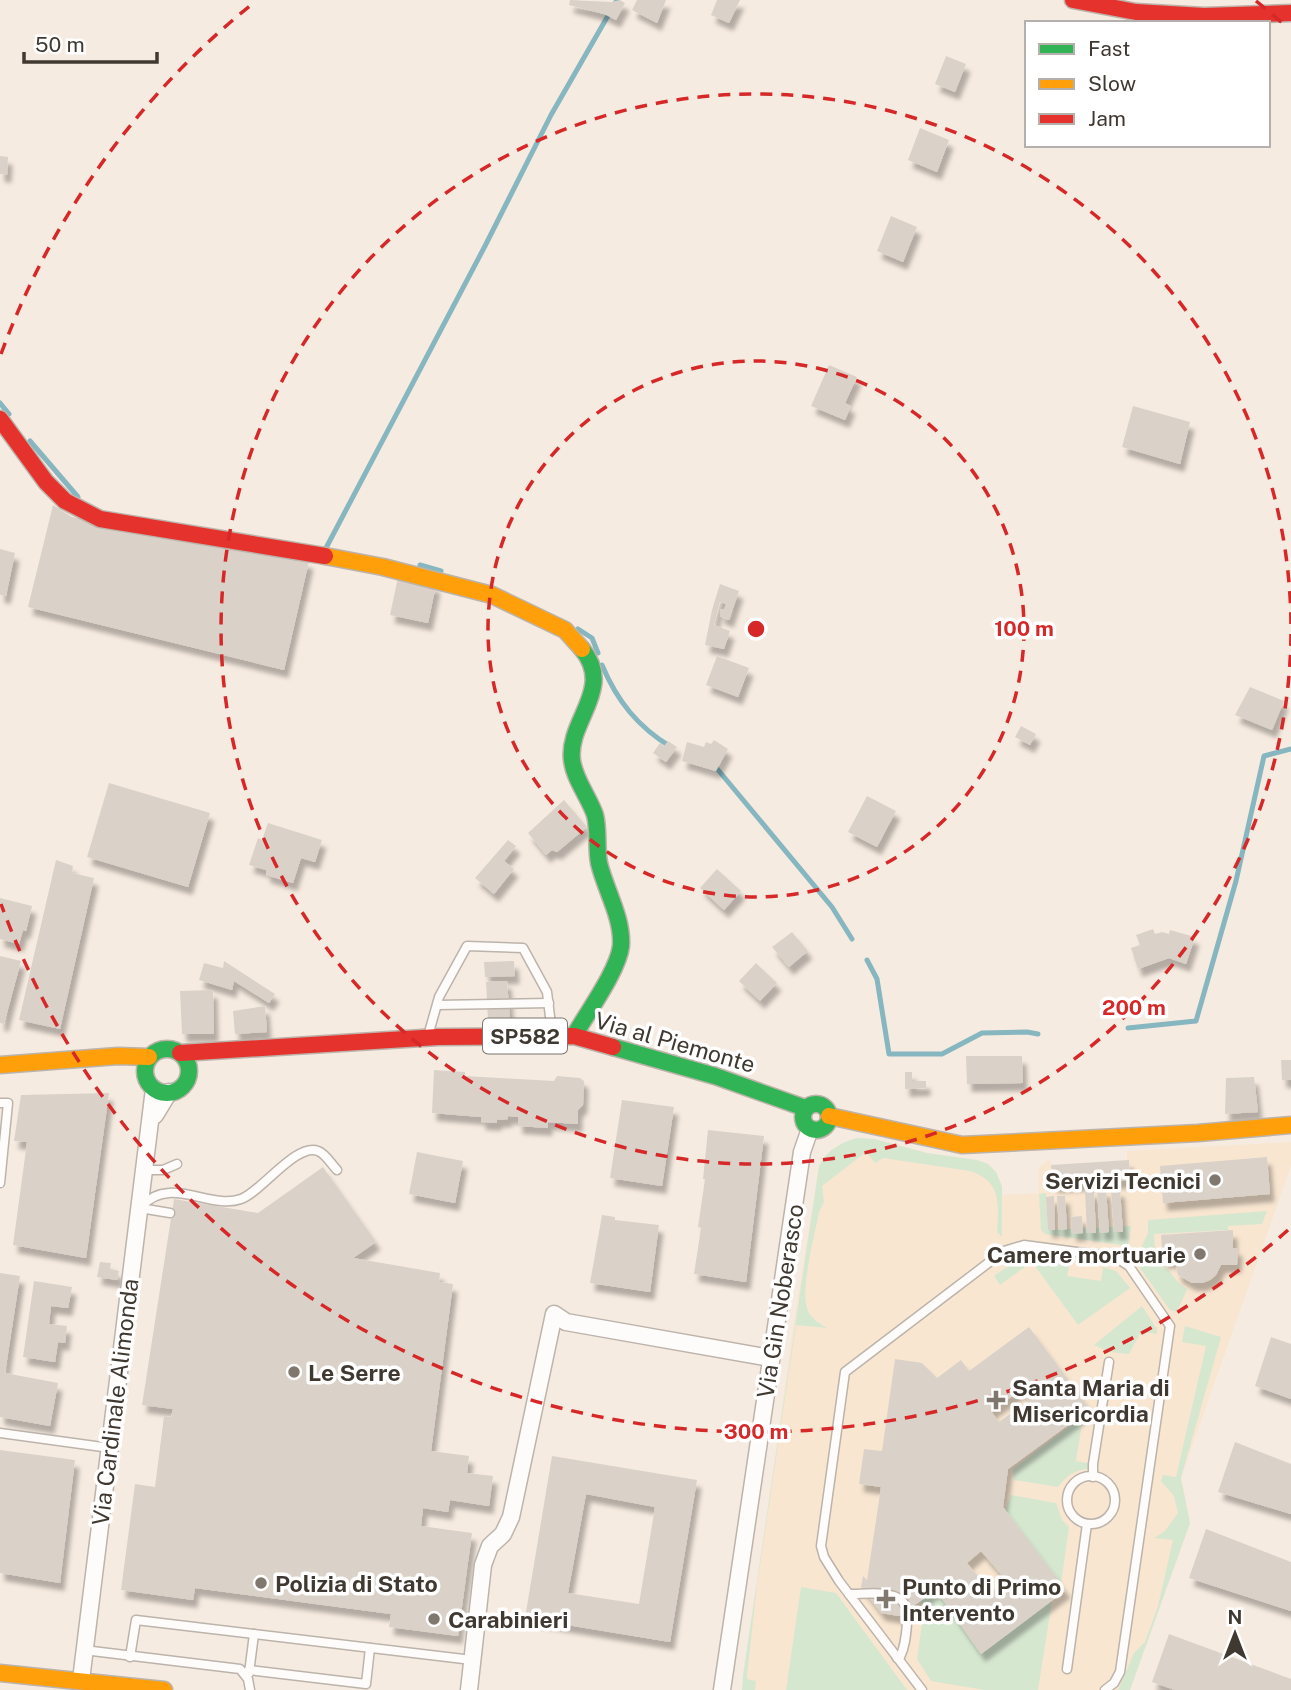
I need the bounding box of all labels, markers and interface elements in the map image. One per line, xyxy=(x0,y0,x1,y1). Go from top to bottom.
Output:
scale bar xyxy=(24,21,158,65)
legend xyxy=(1025,21,1270,147)
text: 50 m xyxy=(35,32,85,57)
text: Fast xyxy=(1088,36,1130,61)
text: Slow xyxy=(1088,71,1136,96)
text: Jam xyxy=(1088,106,1126,131)
text: 100 m xyxy=(994,616,1054,641)
centre of rings xyxy=(744,617,768,641)
text: 200 m xyxy=(1102,995,1166,1020)
street label: Via al Piemonte xyxy=(592,1006,758,1078)
road number: SP582 xyxy=(483,1018,567,1054)
place label: Servizi Tecnici xyxy=(1045,1167,1201,1194)
marker: Servizi Tecnici xyxy=(1207,1172,1223,1188)
street label: Via Gin Noberasco xyxy=(751,1202,809,1400)
place label: Camere mortuarie xyxy=(987,1241,1186,1268)
marker: Camere mortuarie xyxy=(1192,1246,1208,1262)
street label: Via Cardinale Alimonda xyxy=(86,1277,144,1527)
place label: Le Serre xyxy=(308,1359,401,1386)
marker: Le Serre xyxy=(286,1364,302,1380)
place label: Santa Maria di Misericordia xyxy=(1012,1374,1170,1427)
marker: Santa Maria di Misericordia xyxy=(986,1390,1006,1410)
text: 300 m xyxy=(724,1419,788,1444)
place label: Polizia di Stato xyxy=(275,1570,438,1597)
place label: Punto di Primo Intervento xyxy=(902,1573,1061,1626)
marker: Polizia di Stato xyxy=(253,1575,269,1591)
marker: Punto di Primo Intervento xyxy=(876,1589,896,1609)
north arrow xyxy=(1200,1599,1270,1669)
place label: Carabinieri xyxy=(448,1606,568,1633)
text: N xyxy=(1228,1606,1242,1628)
marker: Carabinieri xyxy=(426,1611,442,1627)

